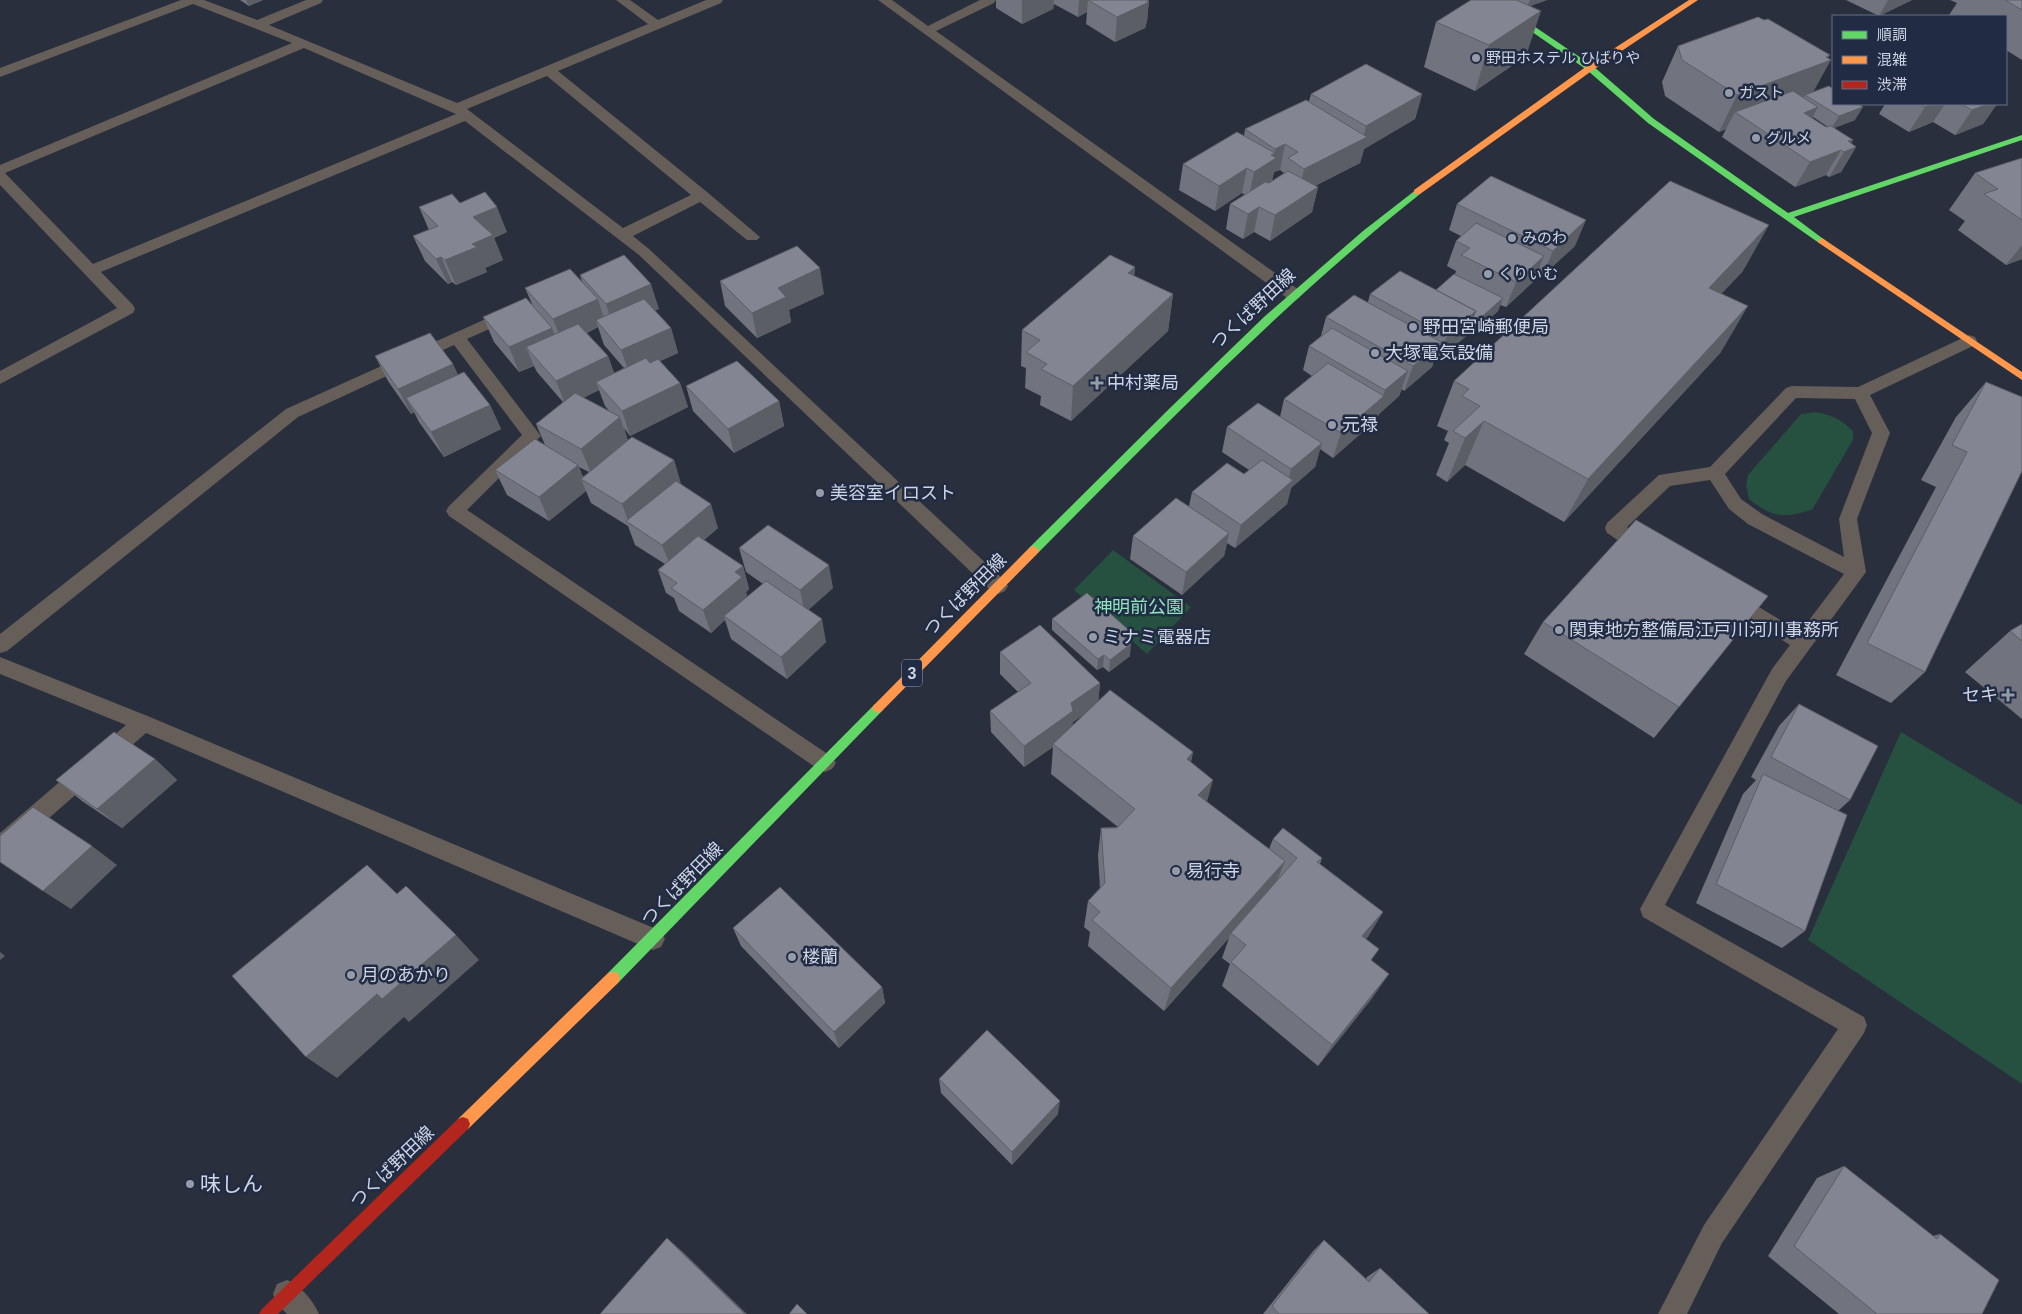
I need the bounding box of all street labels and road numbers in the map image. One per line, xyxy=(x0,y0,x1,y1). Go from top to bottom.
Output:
street label: つくば野田線 xyxy=(1207,265,1299,353)
street label: つくば野田線 xyxy=(920,550,1010,640)
road number: 3 xyxy=(902,660,922,686)
street label: つくば野田線 xyxy=(637,838,727,930)
street label: つくば野田線 xyxy=(346,1122,438,1212)

